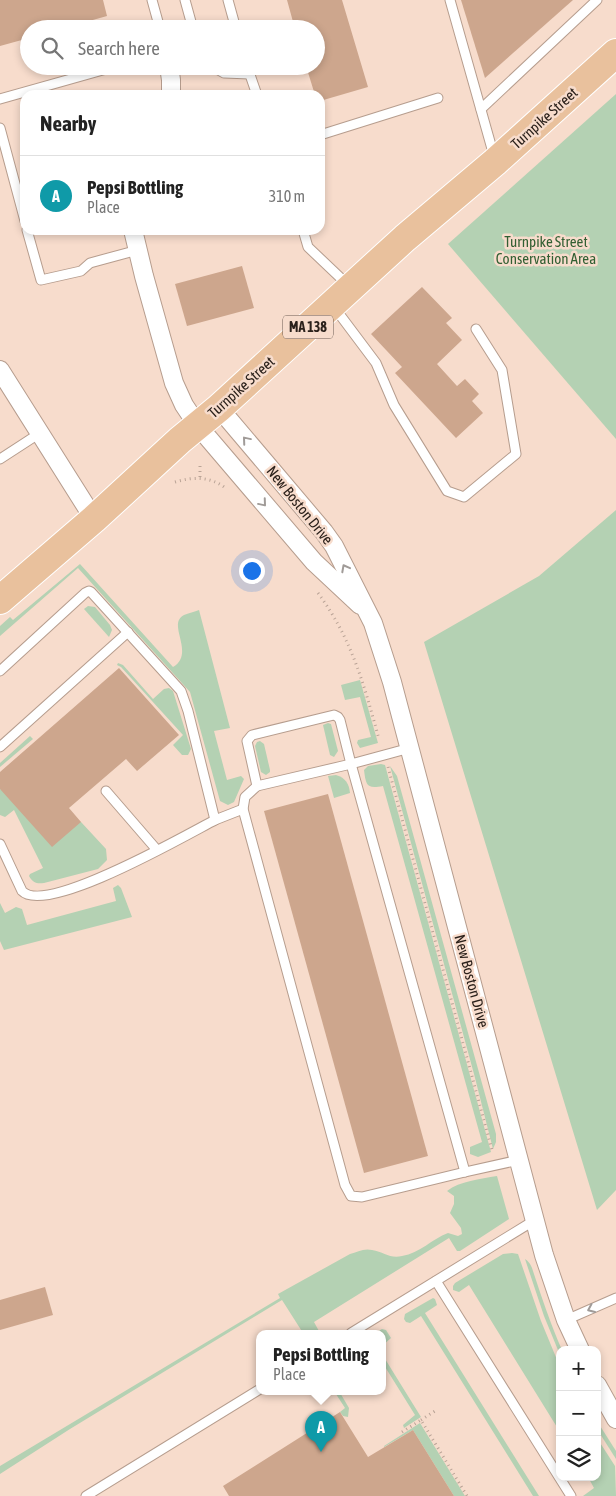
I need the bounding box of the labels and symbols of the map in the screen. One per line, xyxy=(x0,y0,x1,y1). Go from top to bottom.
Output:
street label: Turnpike Street xyxy=(507,84,581,152)
park label: Turnpike Street Conservation Area xyxy=(496,233,596,267)
road number: MA 138 xyxy=(283,316,333,338)
street label: Turnpike Street xyxy=(204,353,278,421)
one-way arrow xyxy=(243,436,252,445)
street label: New Boston Drive xyxy=(263,462,337,548)
one-way arrow xyxy=(258,497,266,506)
your location xyxy=(239,558,265,584)
one-way arrow xyxy=(342,564,352,573)
street label: New Boston Drive xyxy=(451,933,493,1030)
one-way arrow xyxy=(587,1302,596,1313)
pin: A xyxy=(305,1411,337,1452)

